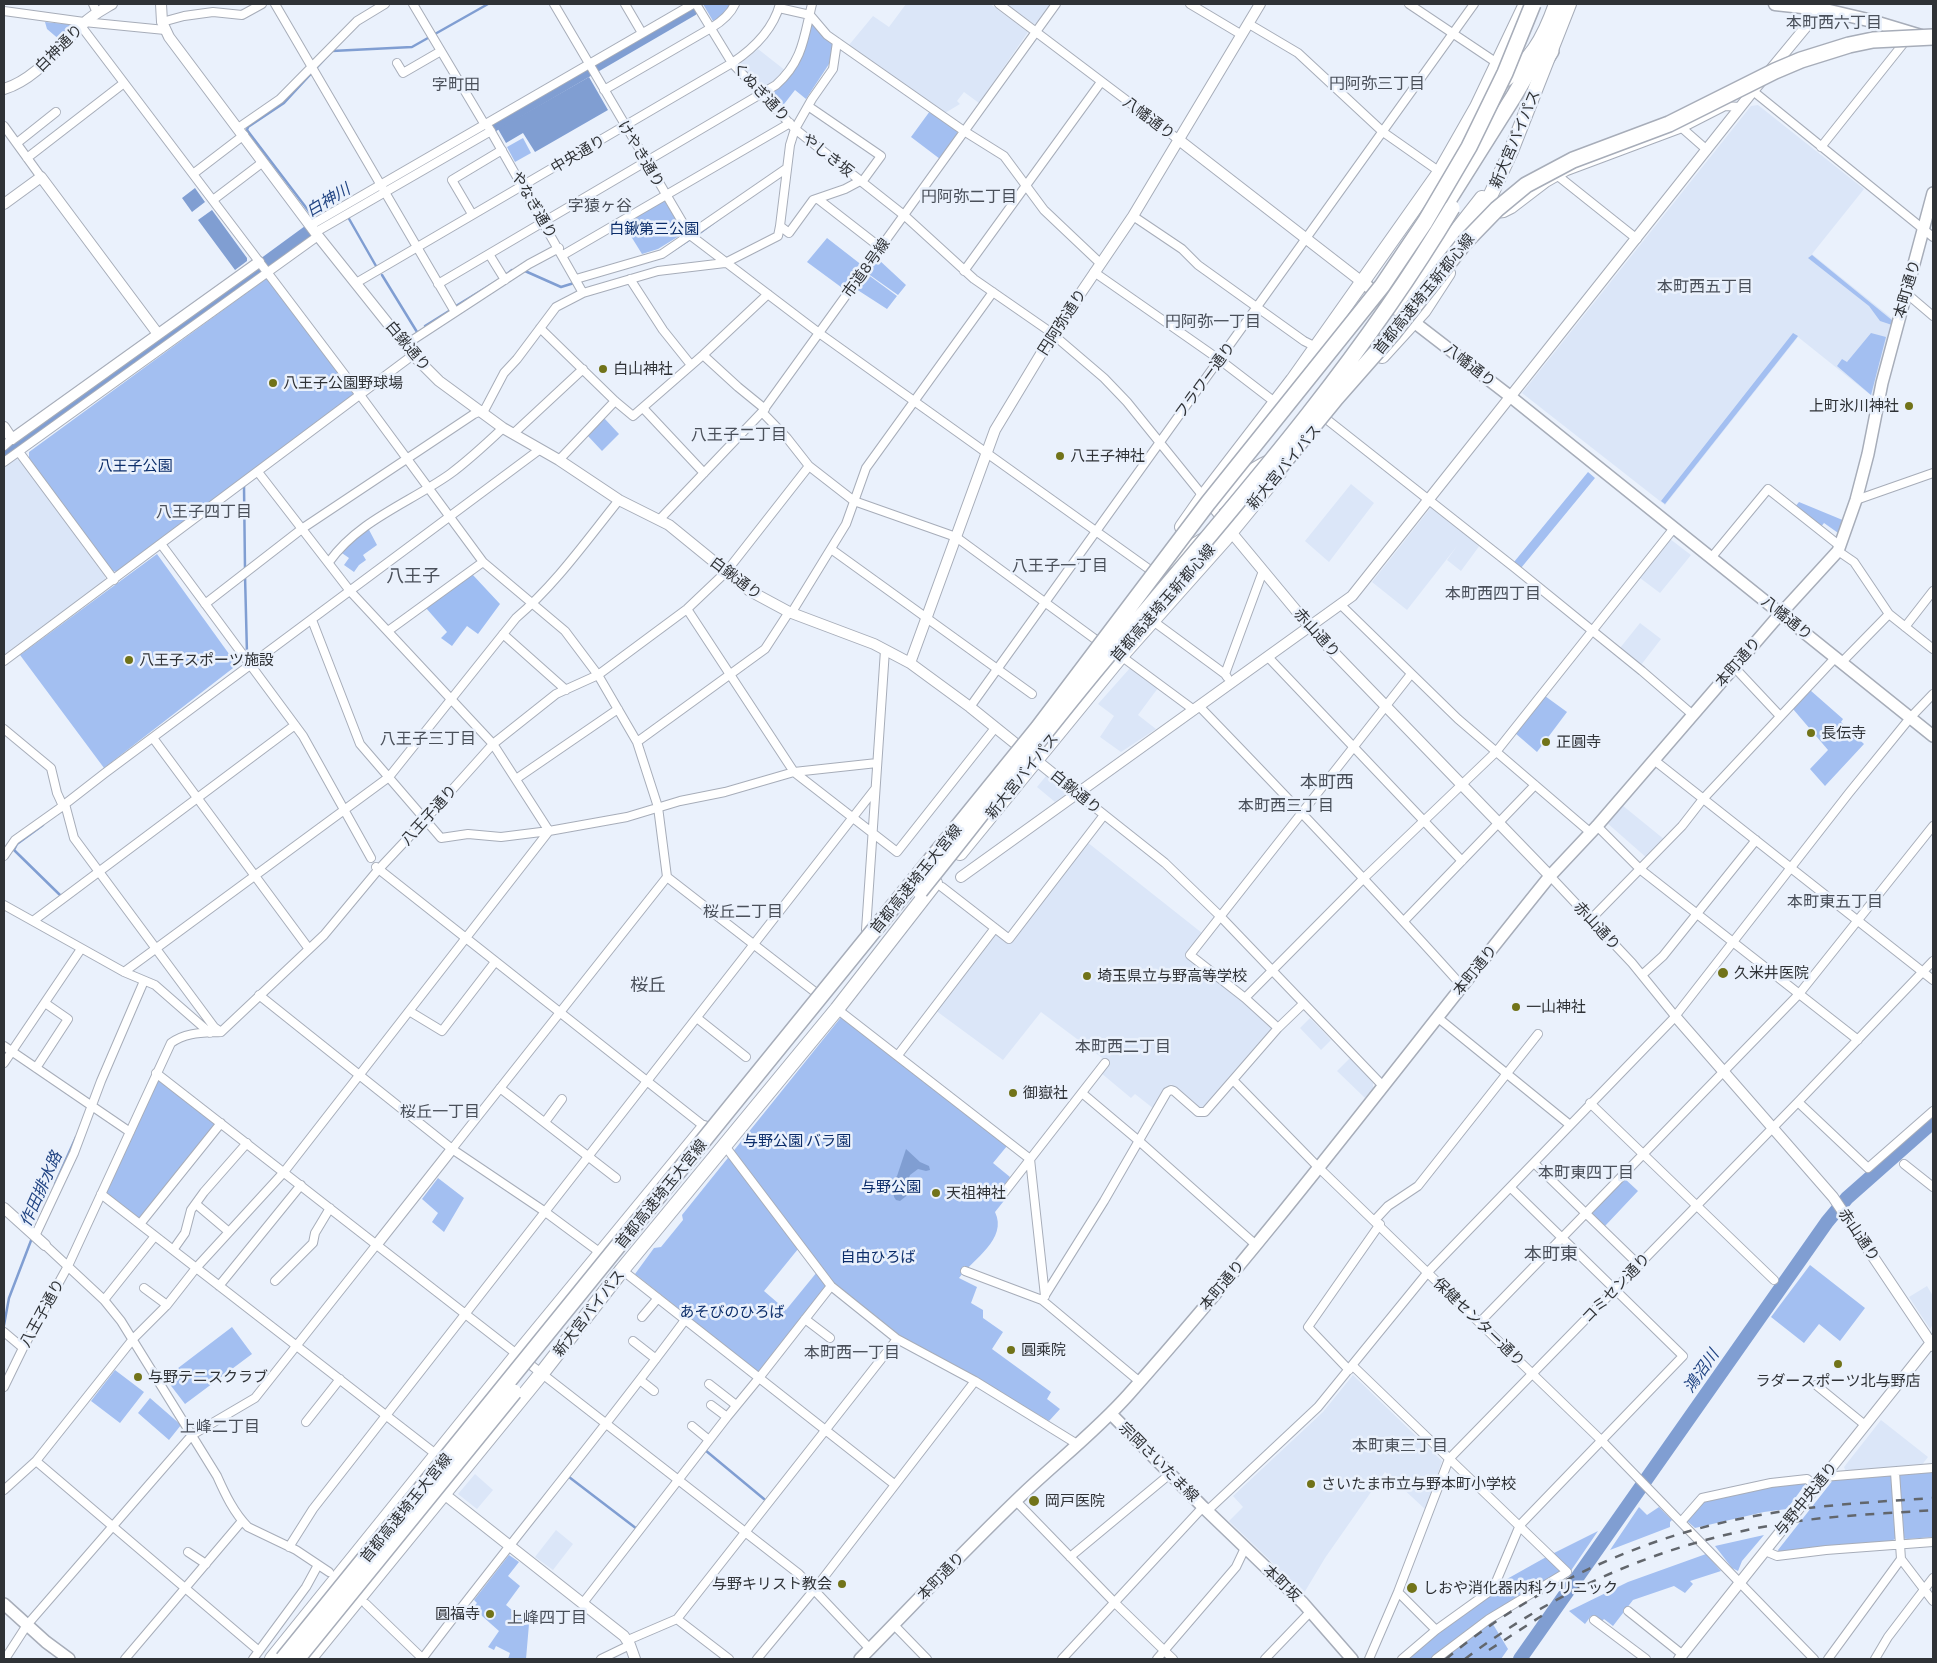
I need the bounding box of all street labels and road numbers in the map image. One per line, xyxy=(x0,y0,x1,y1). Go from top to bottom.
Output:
street label: 白神通り xyxy=(31,20,87,76)
street label: くぬぎ通り xyxy=(729,58,793,126)
street label: 新大宮バイパス xyxy=(1486,87,1544,191)
street label: 八幡通り xyxy=(1120,93,1178,143)
street label: けやき通り xyxy=(614,117,668,191)
street label: やしき坂 xyxy=(799,129,857,181)
street label: 中央通り xyxy=(548,131,608,177)
street label: やなぎ通り xyxy=(507,168,561,242)
street label: 首都高速埼玉新都心線 xyxy=(1370,230,1478,358)
street label: 市道8号線 xyxy=(838,235,894,301)
street label: 本町通り xyxy=(1890,258,1924,320)
street label: 円阿弥通り xyxy=(1034,286,1090,358)
street label: 白鍬通り xyxy=(382,317,434,375)
street label: フラワー通り xyxy=(1171,338,1239,422)
street label: 八幡通り xyxy=(1441,339,1499,391)
street label: 新大宮バイパス xyxy=(1243,421,1325,513)
street label: 首都高速埼玉新都心線 xyxy=(1107,540,1219,666)
street label: 白鍬通り xyxy=(707,553,765,603)
street label: 八幡通り xyxy=(1758,592,1816,644)
street label: 赤山通り xyxy=(1290,605,1344,661)
street label: 本町通り xyxy=(1712,633,1764,691)
street label: 新大宮バイパス xyxy=(982,730,1062,822)
street label: 白鍬通り xyxy=(1047,766,1105,818)
street label: 八王子通り xyxy=(397,781,461,849)
street label: 首都高速埼玉大宮線 xyxy=(867,821,965,937)
street label: 赤山通り xyxy=(1570,898,1624,954)
street label: 本町通り xyxy=(1449,941,1501,999)
street label: 首都高速埼玉大宮線 xyxy=(612,1136,710,1252)
street label: 赤山通り xyxy=(1835,1205,1883,1265)
street label: コミセン通り xyxy=(1578,1249,1654,1327)
street label: 本町通り xyxy=(1196,1256,1248,1314)
street label: 新大宮バイパス xyxy=(550,1266,628,1360)
street label: 保健センター通り xyxy=(1430,1274,1528,1370)
street label: 八王子通り xyxy=(16,1276,68,1350)
street label: 宗岡さいたま線 xyxy=(1116,1419,1202,1505)
street label: 首都高速埼玉大宮線 xyxy=(357,1450,455,1566)
street label: 与野中央通り xyxy=(1771,1458,1841,1540)
street label: 本町通り xyxy=(914,1548,968,1604)
street label: 本町坂 xyxy=(1260,1561,1304,1605)

